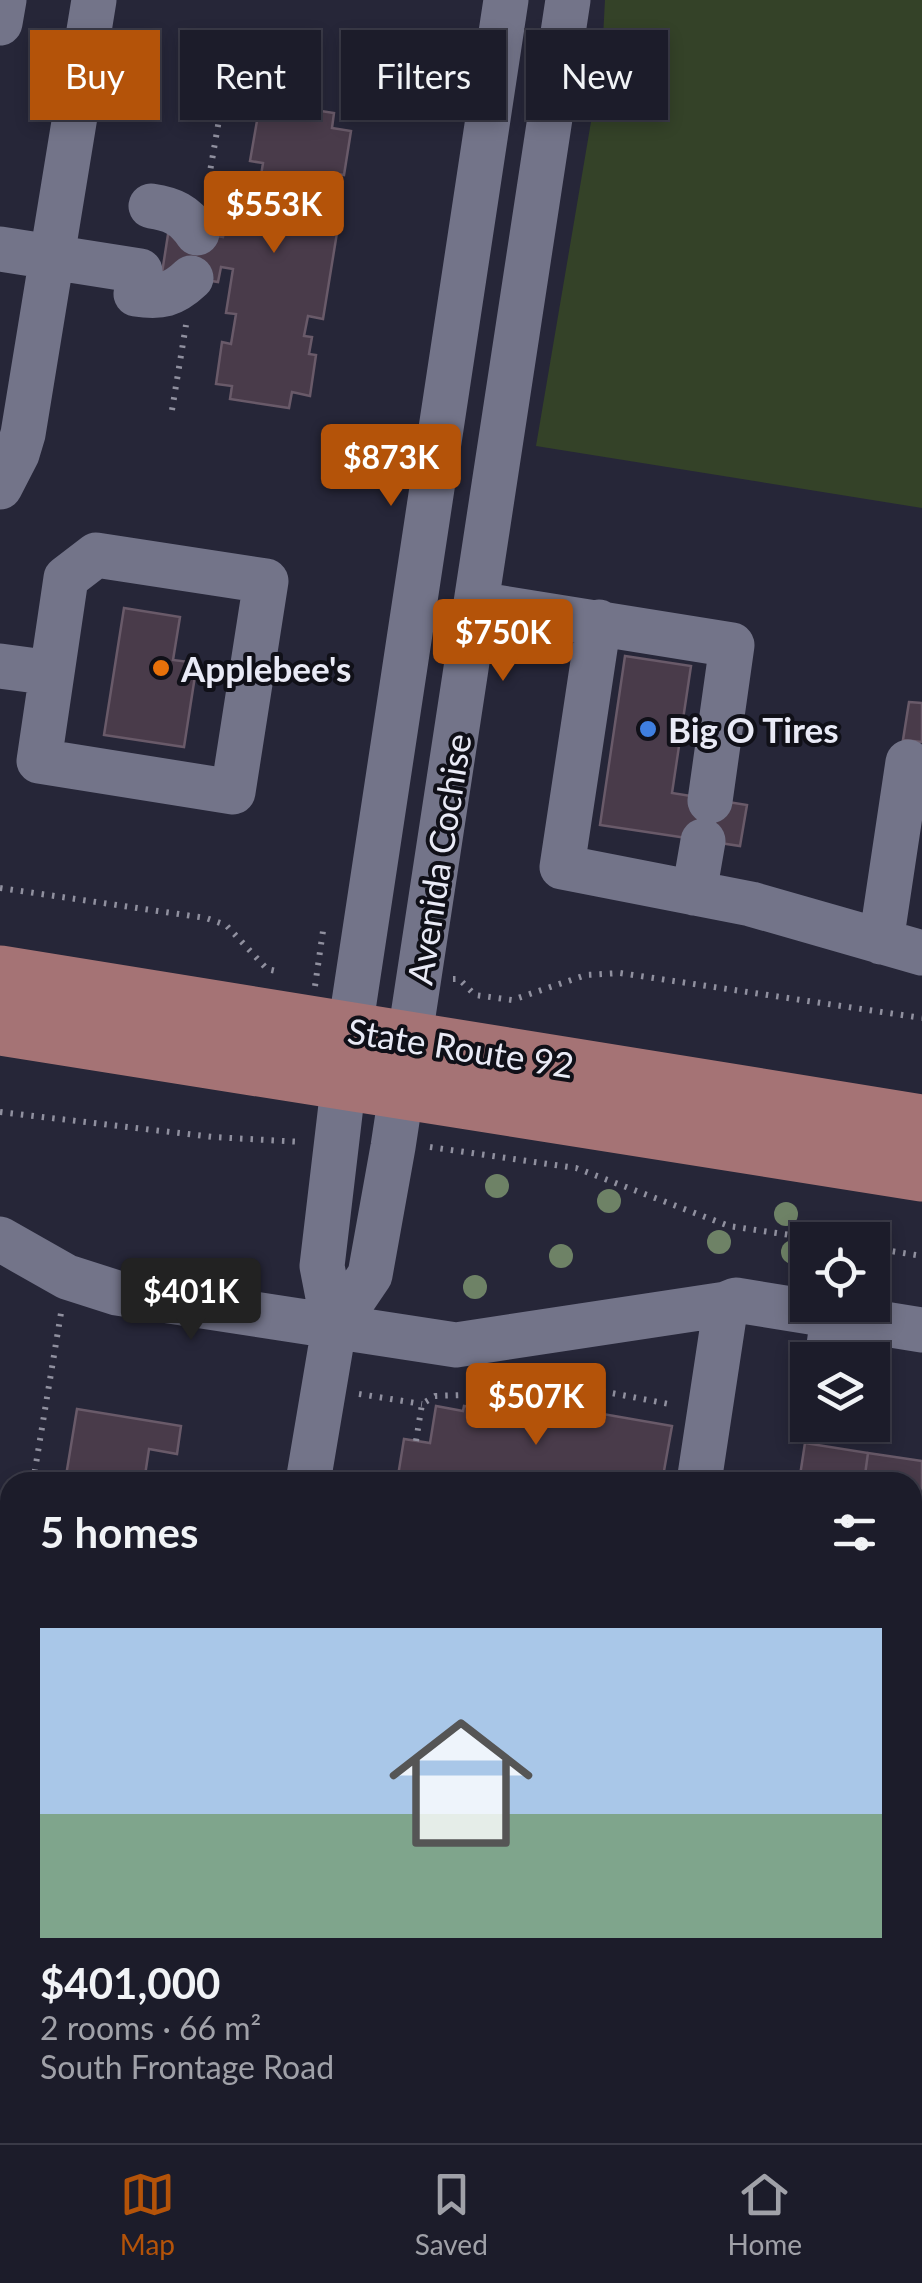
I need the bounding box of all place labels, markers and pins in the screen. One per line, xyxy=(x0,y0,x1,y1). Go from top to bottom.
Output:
pin: $553K xyxy=(204,171,344,256)
pin: $873K xyxy=(321,424,461,509)
pin: $750K xyxy=(433,599,573,684)
place label: Applebee's xyxy=(180,647,351,689)
marker: Applebee's xyxy=(150,657,172,679)
place label: Big O Tires xyxy=(668,708,839,750)
marker: Big O Tires xyxy=(637,718,659,740)
pin: $401K xyxy=(121,1258,261,1343)
pin: $507K xyxy=(466,1363,606,1448)

